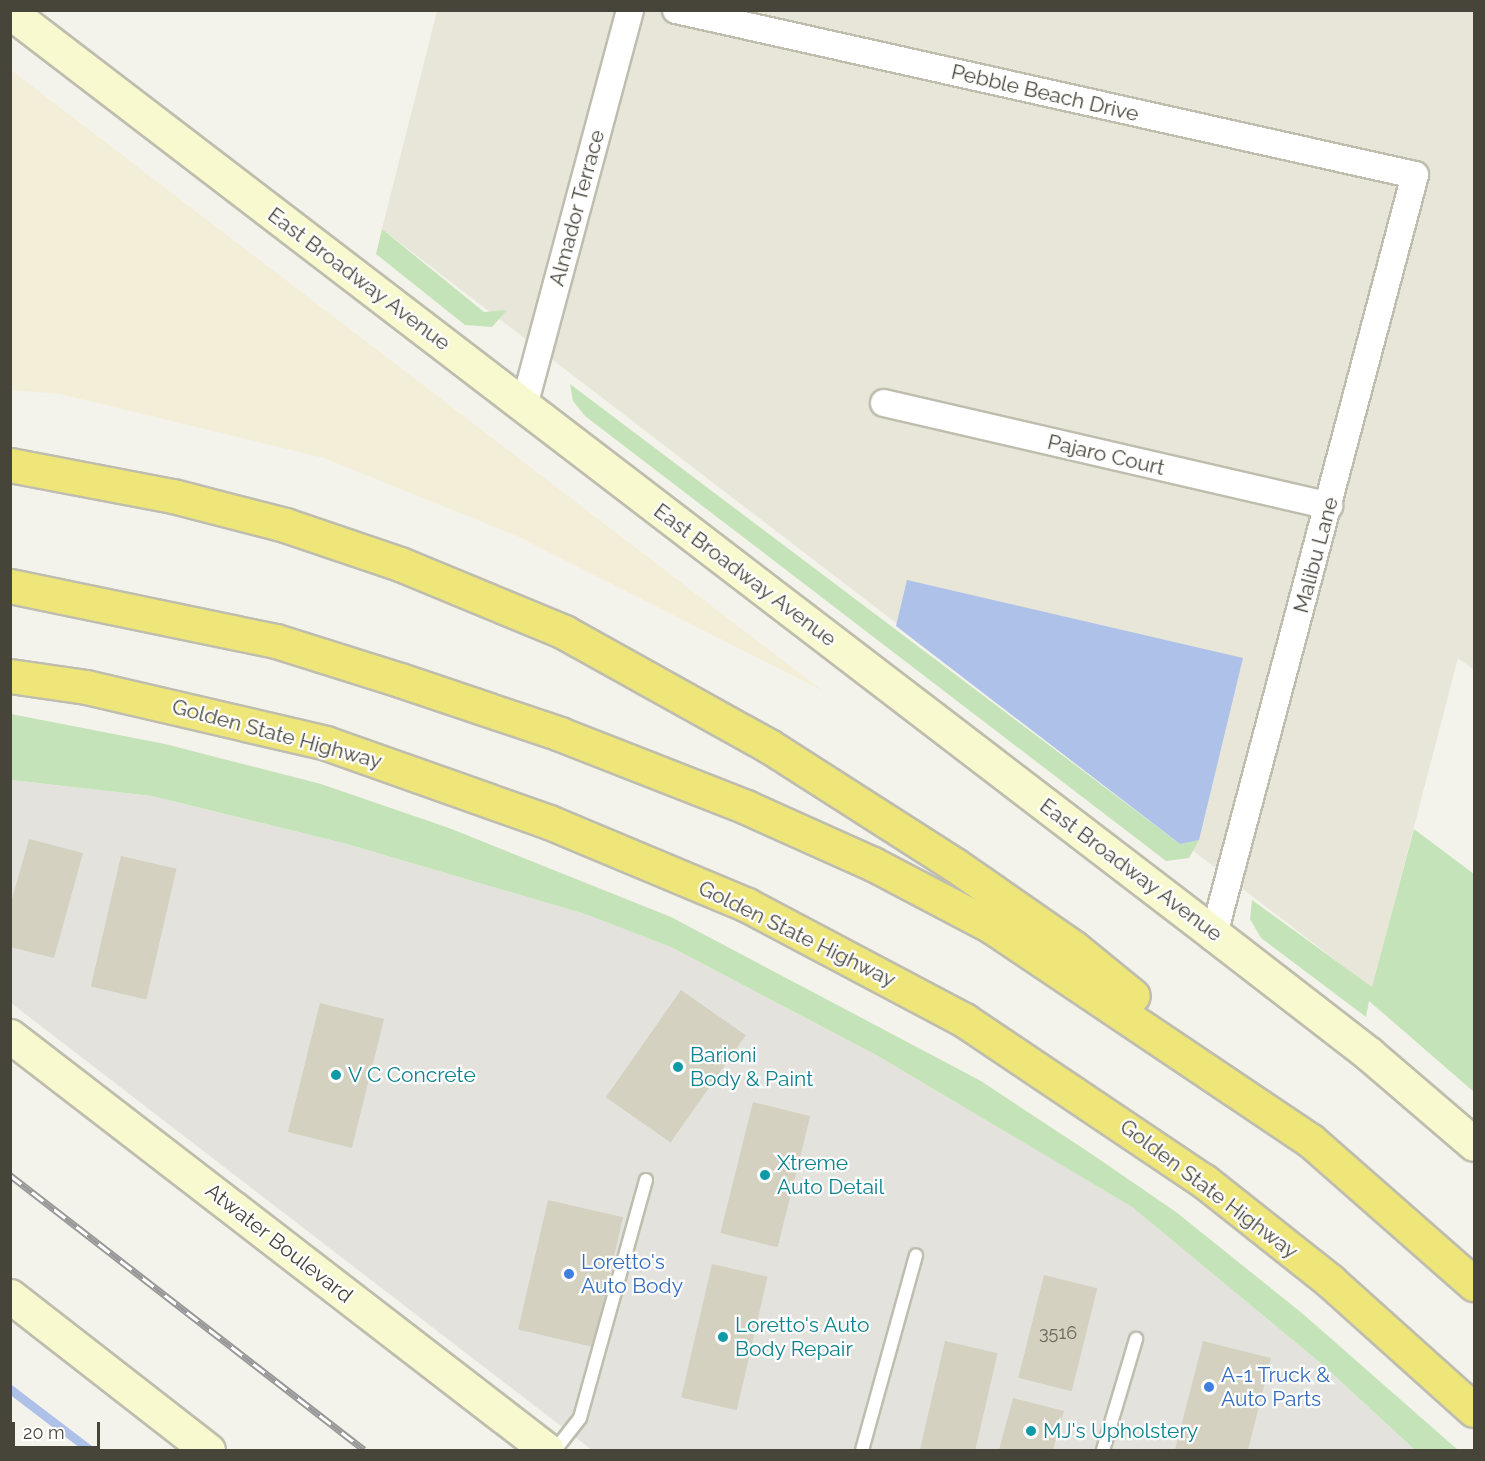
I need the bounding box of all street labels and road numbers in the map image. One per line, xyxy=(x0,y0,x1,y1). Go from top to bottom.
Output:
street label: Pebble Beach Drive xyxy=(949,59,1141,127)
street label: Almador Terrace xyxy=(544,127,610,289)
street label: East Broadway Avenue xyxy=(262,202,456,356)
street label: Pajaro Court xyxy=(1045,429,1167,481)
street label: Malibu Lane xyxy=(1288,494,1344,616)
street label: East Broadway Avenue xyxy=(648,498,842,652)
street label: Golden State Highway xyxy=(169,694,385,774)
street label: East Broadway Avenue xyxy=(1034,793,1228,947)
street label: Golden State Highway xyxy=(694,875,900,993)
street label: Golden State Highway xyxy=(1115,1114,1303,1264)
street label: Atwater Boulevard xyxy=(200,1178,358,1308)

